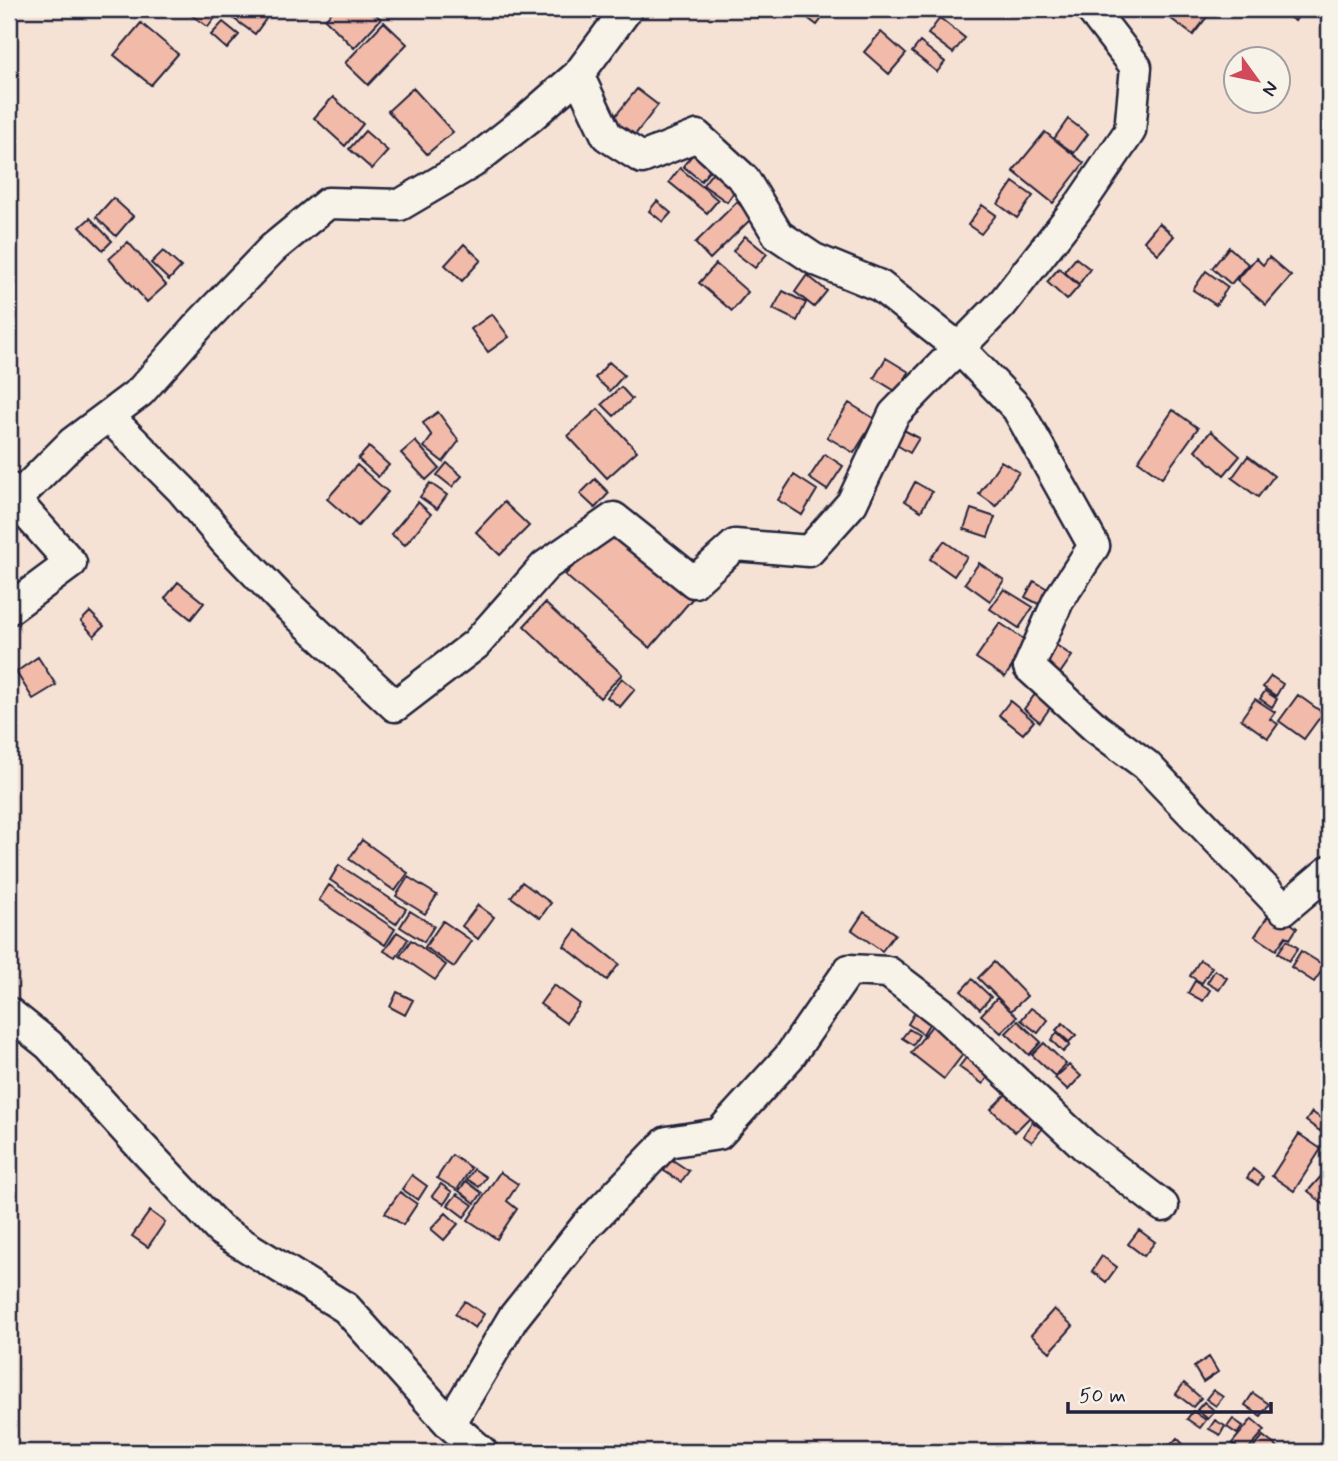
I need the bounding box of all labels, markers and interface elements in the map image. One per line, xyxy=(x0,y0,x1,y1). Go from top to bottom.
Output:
north arrow xyxy=(1222,46,1292,116)
text: N xyxy=(1256,76,1284,101)
scale bar xyxy=(1068,1370,1272,1414)
text: 50 m xyxy=(1079,1382,1126,1410)

